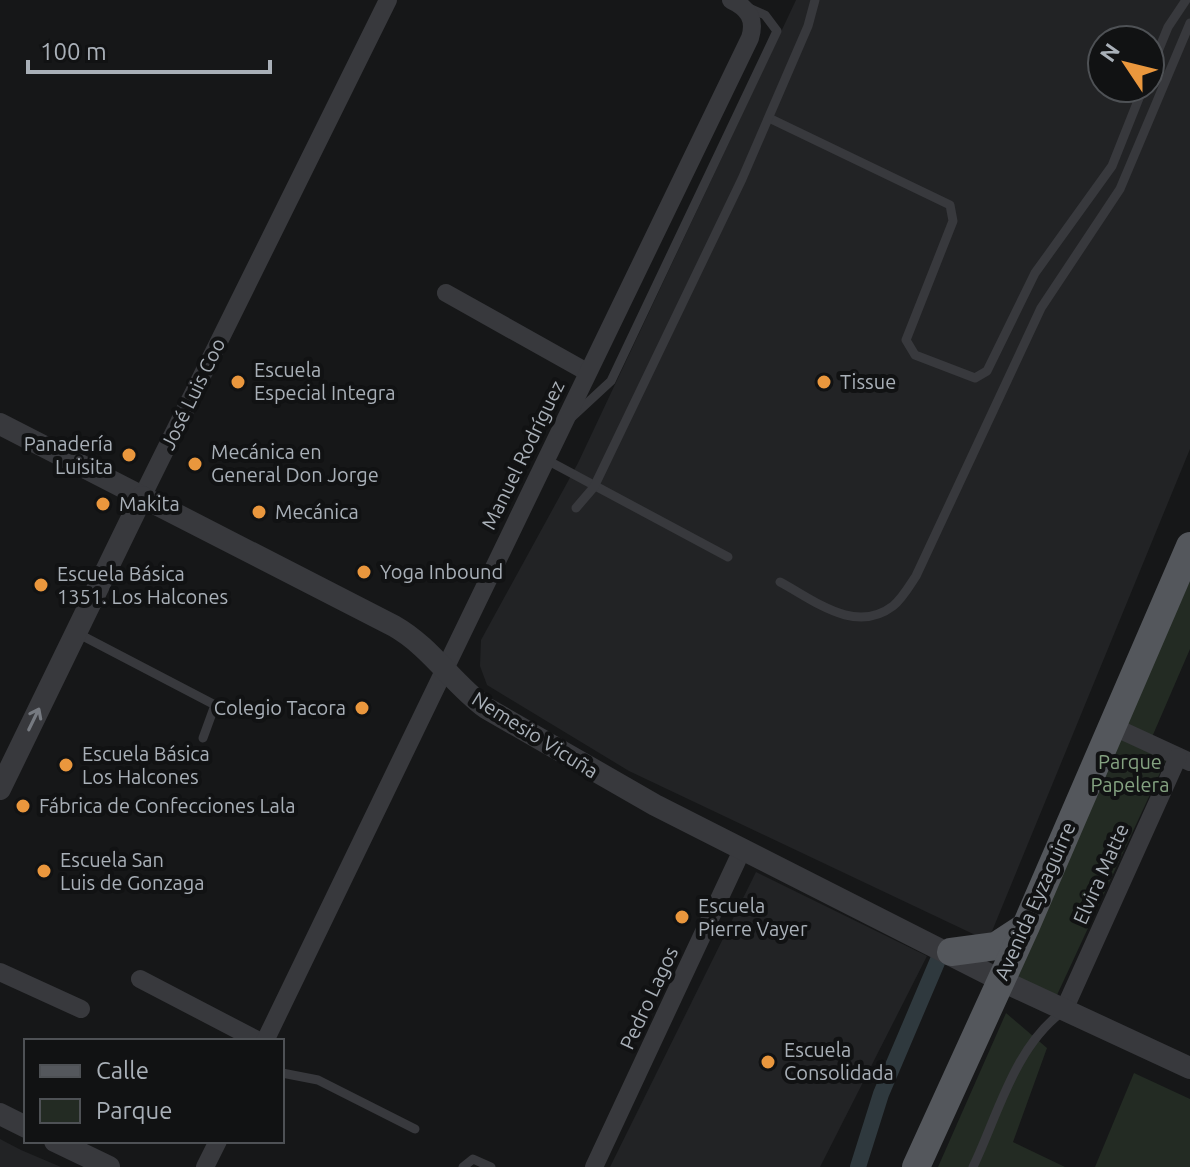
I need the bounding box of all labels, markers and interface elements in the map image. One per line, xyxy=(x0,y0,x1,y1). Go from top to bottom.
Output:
scale bar xyxy=(28,24,270,74)
north arrow xyxy=(1086,24,1166,104)
text: 100 m xyxy=(40,38,107,65)
text: N xyxy=(1094,38,1124,66)
street label: José Luis Coo xyxy=(156,334,229,453)
place label: Escuela Especial Integra xyxy=(254,358,396,404)
place label: Tissue xyxy=(840,370,896,393)
marker: Escuela Especial Integra xyxy=(229,373,247,391)
marker: Tissue xyxy=(815,373,833,391)
street label: Manuel Rodríguez xyxy=(477,377,569,533)
place label: Panadería Luisita xyxy=(24,432,113,478)
place label: Mecánica en General Don Jorge xyxy=(211,440,379,486)
marker: Panadería Luisita xyxy=(120,446,138,464)
marker: Mecánica en General Don Jorge xyxy=(186,455,204,473)
place label: Makita xyxy=(119,492,180,515)
marker: Makita xyxy=(94,495,112,513)
place label: Mecánica xyxy=(275,500,359,523)
marker: Mecánica xyxy=(250,503,268,521)
place label: Yoga Inbound xyxy=(380,560,503,583)
place label: Escuela Básica 1351. Los Halcones xyxy=(57,562,228,608)
marker: Yoga Inbound xyxy=(355,563,373,581)
marker: Escuela Básica 1351. Los Halcones xyxy=(32,576,50,594)
street label: Nemesio Vicuña xyxy=(468,687,602,782)
place label: Colegio Tacora xyxy=(214,696,346,719)
marker: Colegio Tacora xyxy=(353,699,371,717)
one-way arrow xyxy=(27,707,42,731)
place label: Escuela Básica Los Halcones xyxy=(82,742,210,788)
park label: Parque Papelera xyxy=(1091,750,1169,796)
marker: Escuela Básica Los Halcones xyxy=(57,756,75,774)
place label: Fábrica de Confecciones Lala xyxy=(39,794,295,817)
marker: Fábrica de Confecciones Lala xyxy=(14,797,32,815)
street label: Avenida Eyzaguirre xyxy=(989,818,1080,983)
street label: Elvira Matte xyxy=(1068,820,1133,928)
place label: Escuela San Luis de Gonzaga xyxy=(60,848,205,894)
marker: Escuela San Luis de Gonzaga xyxy=(35,862,53,880)
place label: Escuela Pierre Vayer xyxy=(698,894,808,940)
marker: Escuela Pierre Vayer xyxy=(673,908,691,926)
street label: Pedro Lagos xyxy=(615,943,682,1053)
place label: Escuela Consolidada xyxy=(784,1038,894,1084)
legend xyxy=(24,1039,284,1143)
marker: Escuela Consolidada xyxy=(759,1053,777,1071)
text: Calle xyxy=(96,1057,149,1084)
text: Parque xyxy=(96,1097,173,1124)

